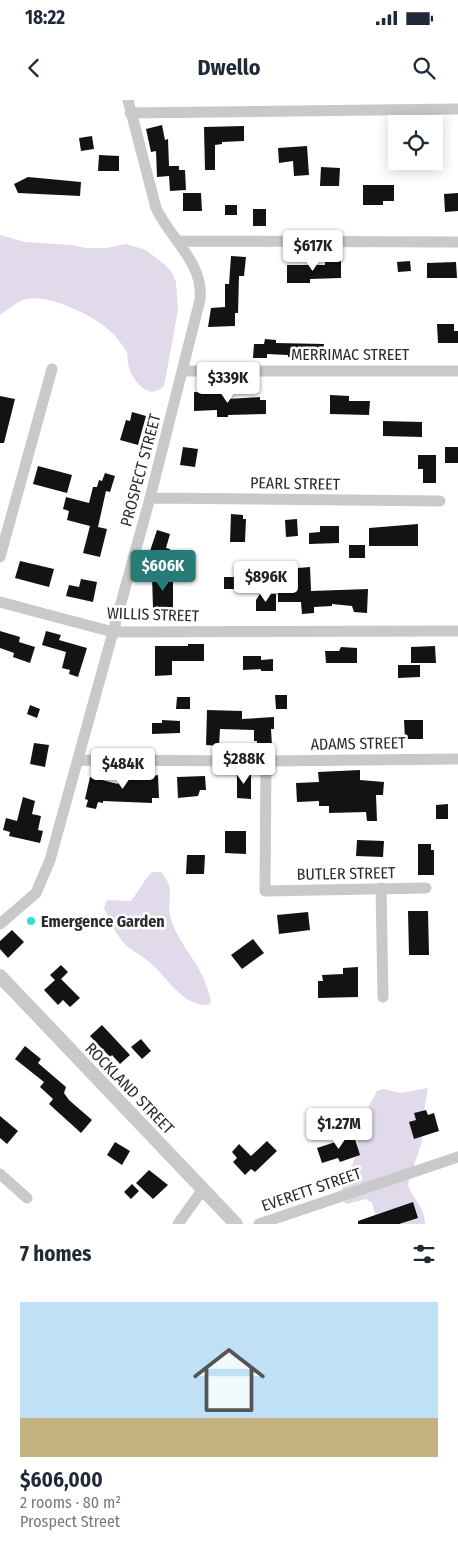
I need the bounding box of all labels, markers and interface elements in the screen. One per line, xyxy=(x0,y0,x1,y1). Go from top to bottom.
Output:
text: 18:22 xyxy=(25,6,65,29)
icon: back xyxy=(20,54,48,82)
text: Dwello xyxy=(197,54,261,81)
icon: search xyxy=(410,54,438,82)
map controls xyxy=(388,115,443,170)
button: locate xyxy=(388,115,443,170)
pin: $617K xyxy=(278,230,348,272)
text: $617K xyxy=(294,236,332,255)
street label: MERRIMAC STREET xyxy=(291,345,410,364)
pin: $339K xyxy=(193,362,263,404)
text: $339K xyxy=(208,368,248,387)
street label: PROSPECT STREET xyxy=(116,411,165,529)
street label: PEARL STREET xyxy=(250,473,341,494)
pin: $606K xyxy=(128,550,198,592)
text: $606K xyxy=(142,556,184,575)
pin: $896K xyxy=(231,560,301,603)
text: $896K xyxy=(245,567,287,586)
street label: WILLIS STREET xyxy=(106,603,200,626)
street label: ADAMS STREET xyxy=(310,733,406,754)
pin: $288K xyxy=(209,742,279,785)
pin: $484K xyxy=(88,748,158,790)
text: $288K xyxy=(223,749,265,768)
text: $484K xyxy=(102,754,144,773)
street label: BUTLER STREET xyxy=(296,863,396,884)
place label: Emergence Garden xyxy=(41,912,165,931)
marker: Emergence Garden xyxy=(25,915,37,927)
street label: ROCKLAND STREET xyxy=(81,1039,178,1138)
pin: $1.27M xyxy=(298,1108,380,1150)
text: $1.27M xyxy=(317,1114,361,1133)
street label: EVERETT STREET xyxy=(259,1163,364,1215)
icon: filters xyxy=(410,1240,438,1268)
text: 7 homes xyxy=(20,1241,91,1267)
icon: home xyxy=(184,1335,274,1425)
text: $606,000 xyxy=(20,1467,103,1493)
text: 2 rooms · 80 m² xyxy=(20,1493,121,1512)
text: Prospect Street xyxy=(20,1512,120,1531)

